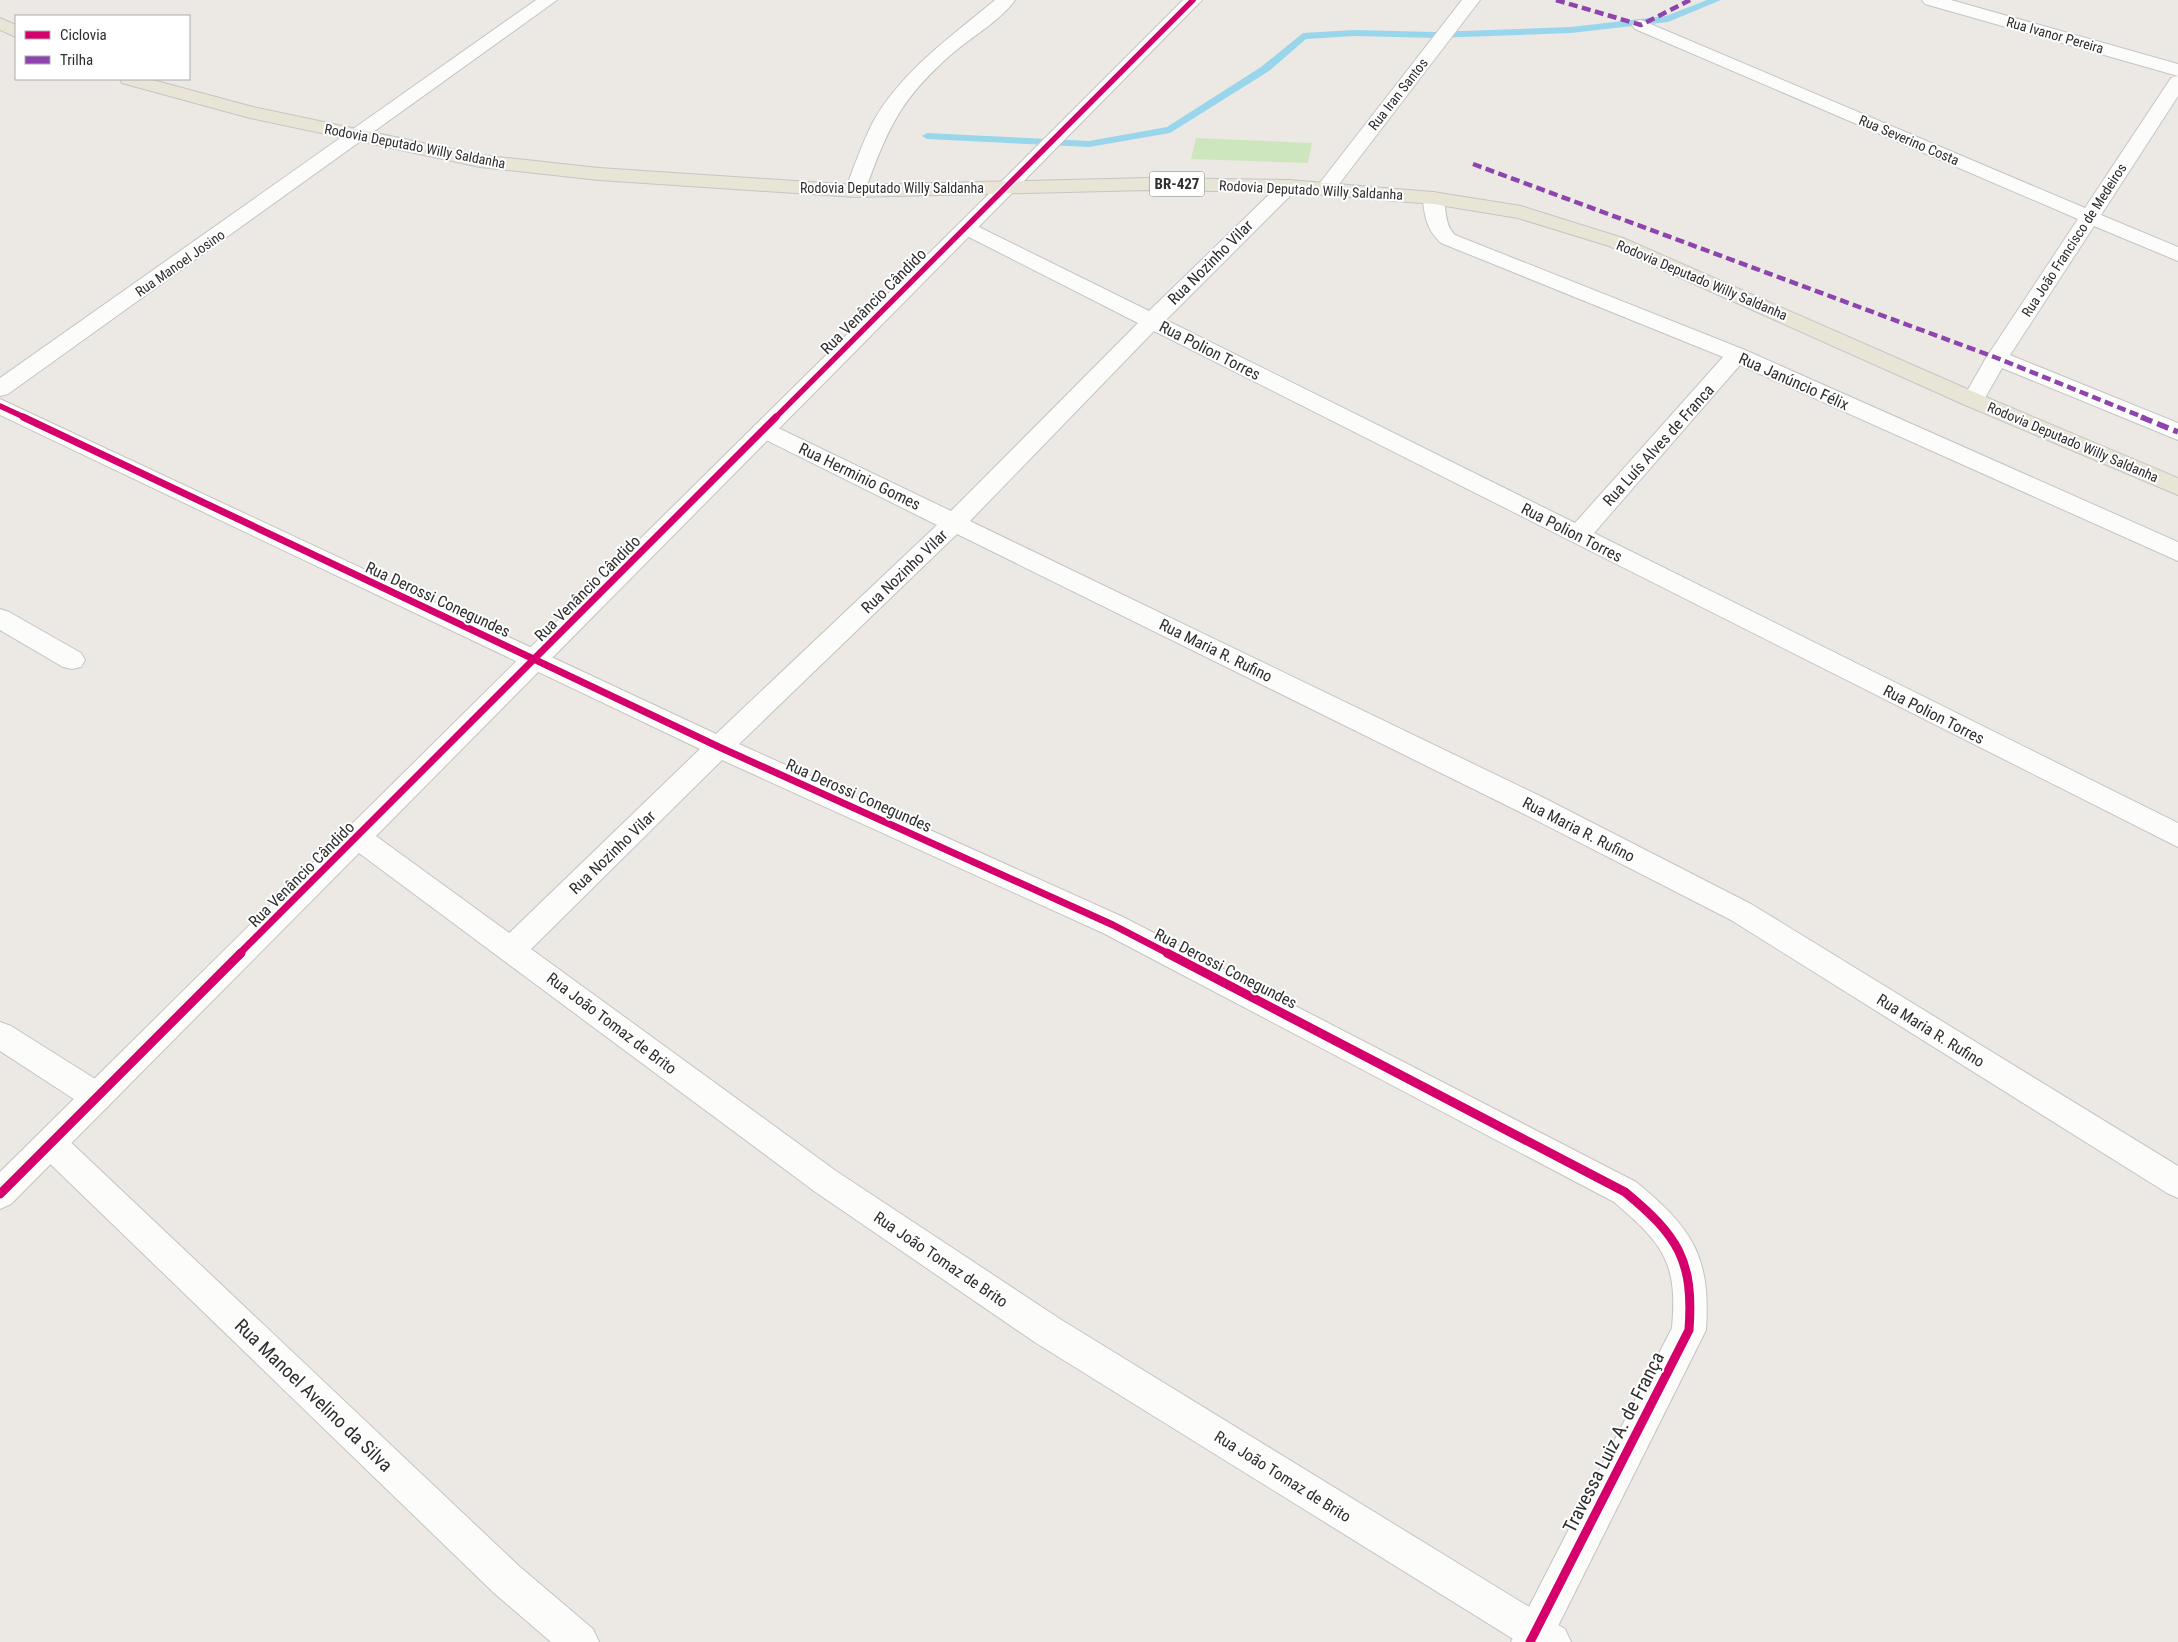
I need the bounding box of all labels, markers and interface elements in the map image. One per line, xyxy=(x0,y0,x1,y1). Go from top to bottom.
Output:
street label: Rua Ivanor Pereira xyxy=(2005,13,2105,57)
legend xyxy=(15,15,190,80)
text: Ciclovia xyxy=(60,26,107,44)
text: Trilha xyxy=(60,51,93,69)
street label: Rua Iran Santos xyxy=(1365,55,1431,133)
street label: Rua Severino Costa xyxy=(1857,112,1961,168)
street label: Rodovia Deputado Willy Saldanha xyxy=(323,121,507,171)
street label: Rua João Francisco de Medeiros xyxy=(2018,160,2130,320)
road number: BR-427 xyxy=(1150,172,1204,196)
street label: Rodovia Deputado Willy Saldanha xyxy=(1219,177,1403,203)
street label: Rodovia Deputado Willy Saldanha xyxy=(800,180,984,196)
street label: Rua Nozinho Vilar xyxy=(1164,216,1257,309)
street label: Rua Manoel Josino xyxy=(132,226,228,300)
street label: Rodovia Deputado Willy Saldanha xyxy=(1614,237,1790,323)
street label: Rua Venâncio Cândido xyxy=(817,245,930,358)
street label: Rua Polion Torres xyxy=(1156,317,1263,384)
street label: Rua Janúncio Félix xyxy=(1736,349,1852,414)
street label: Rua Luís Alves de Franca xyxy=(1599,381,1718,510)
street label: Rodovia Deputado Willy Saldanha xyxy=(1985,399,2161,485)
street label: Rua Herminio Gomes xyxy=(796,439,924,514)
street label: Rua Polion Torres xyxy=(1518,499,1625,566)
street label: Rua Nozinho Vilar xyxy=(857,526,951,617)
street label: Rua Venâncio Cândido xyxy=(531,532,644,645)
street label: Rua Derossi Conegundes xyxy=(362,558,513,641)
street label: Rua Maria R. Rufino xyxy=(1156,615,1275,686)
street label: Rua Polion Torres xyxy=(1880,681,1987,748)
street label: Rua Derossi Conegundes xyxy=(783,755,935,836)
street label: Rua Maria R. Rufino xyxy=(1519,793,1638,866)
street label: Rua Nozinho Vilar xyxy=(565,807,659,898)
street label: Rua Venâncio Cândido xyxy=(245,818,358,931)
street label: Rua Derossi Conegundes xyxy=(1151,924,1300,1013)
street label: Rua João Tomaz de Brito xyxy=(543,968,680,1078)
street label: Rua Maria R. Rufino xyxy=(1873,990,1988,1071)
street label: Rua João Tomaz de Brito xyxy=(870,1208,1011,1311)
street label: Rua Manoel Avelino da Silva xyxy=(230,1314,397,1477)
street label: Travessa Luiz A. de França xyxy=(1558,1348,1669,1536)
street label: Rua João Tomaz de Brito xyxy=(1211,1427,1355,1526)

